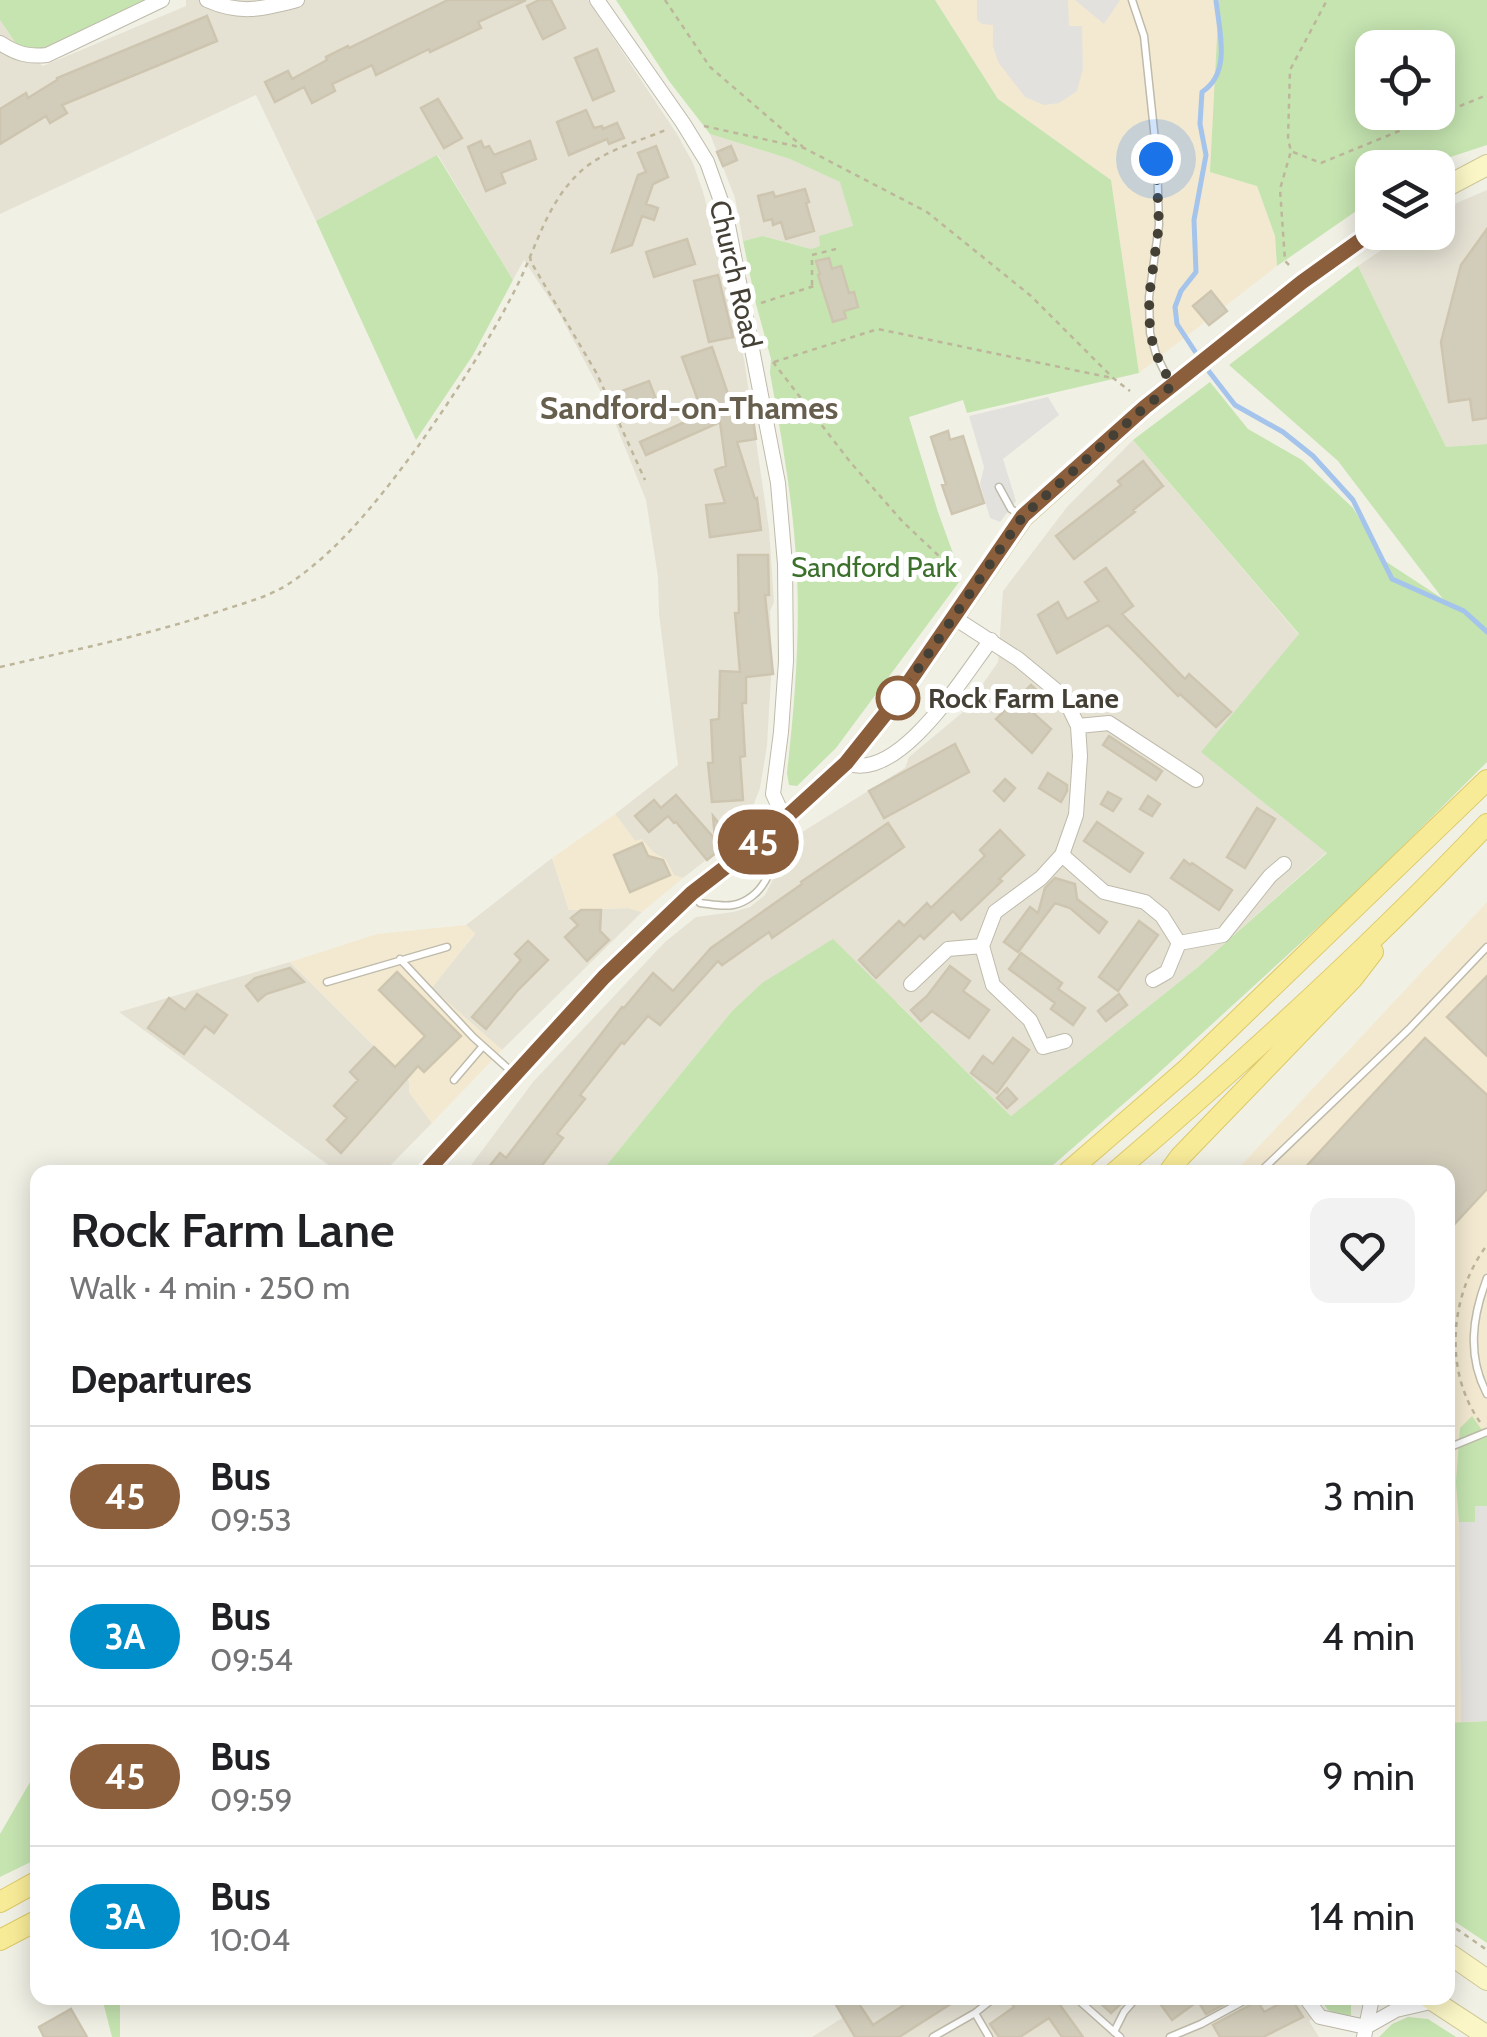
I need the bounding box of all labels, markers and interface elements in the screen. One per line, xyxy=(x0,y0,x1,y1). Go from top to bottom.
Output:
map controls xyxy=(1355,30,1455,250)
button: locate xyxy=(1355,30,1455,130)
your location xyxy=(1131,134,1181,184)
button: layers xyxy=(1355,150,1455,250)
street label: Church Road xyxy=(703,197,769,351)
district label: Sandford-on-Thames xyxy=(540,388,838,427)
park label: Sandford Park xyxy=(791,550,958,584)
marker: Rock Farm Lane xyxy=(877,677,919,719)
place label: Rock Farm Lane xyxy=(928,681,1119,715)
line badge: 45 xyxy=(713,810,803,874)
text: 45 xyxy=(738,821,778,864)
button: heart xyxy=(1310,1198,1415,1303)
text: Rock Farm Lane xyxy=(70,1201,395,1259)
text: Walk · 4 min · 250 m xyxy=(70,1268,350,1307)
text: Departures xyxy=(70,1356,252,1403)
text: Bus xyxy=(210,1453,271,1500)
text: 3 min xyxy=(1323,1473,1415,1520)
text: 45 xyxy=(105,1475,145,1518)
text: 09:53 xyxy=(210,1500,292,1539)
text: Bus xyxy=(210,1593,271,1640)
text: 4 min xyxy=(1322,1613,1415,1660)
text: 3A xyxy=(105,1615,145,1658)
text: 09:54 xyxy=(210,1640,293,1679)
text: Bus xyxy=(210,1733,271,1780)
text: 9 min xyxy=(1322,1753,1415,1800)
text: 45 xyxy=(105,1755,145,1798)
text: 09:59 xyxy=(210,1780,293,1819)
text: Bus xyxy=(210,1873,271,1920)
text: 14 min xyxy=(1309,1893,1415,1940)
text: 3A xyxy=(105,1895,145,1938)
text: 10:04 xyxy=(210,1920,290,1959)

